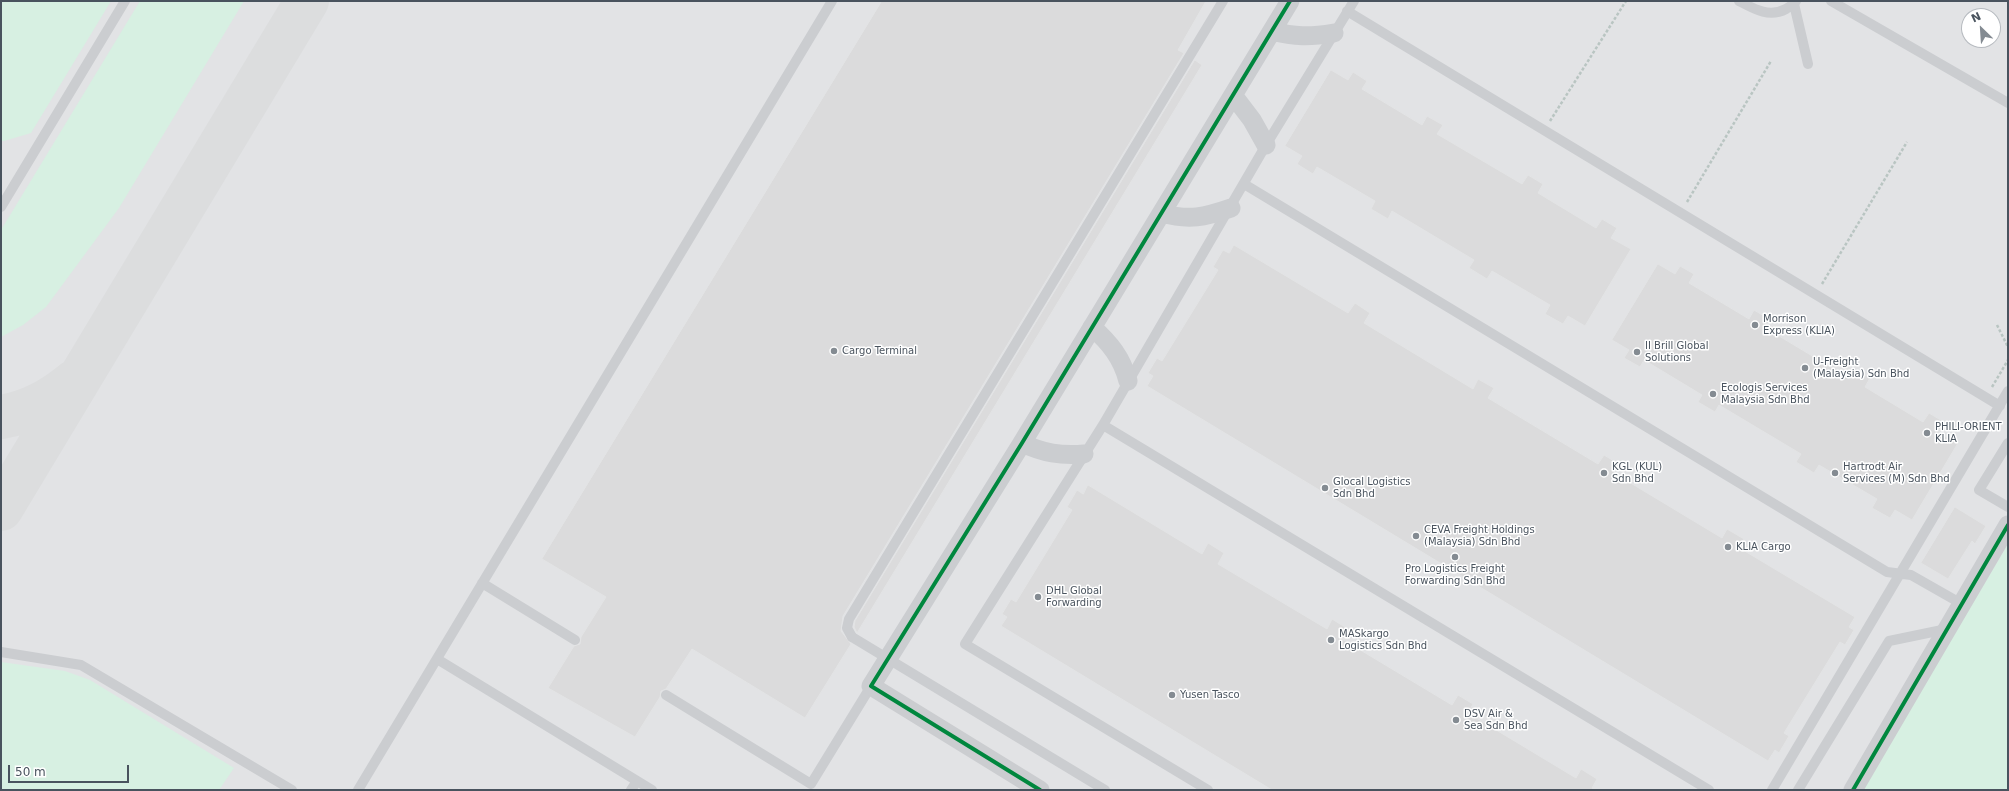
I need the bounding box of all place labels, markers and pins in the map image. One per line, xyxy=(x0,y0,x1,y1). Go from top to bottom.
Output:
place label: Morrison Express (KLIA) xyxy=(1763,313,1835,336)
marker: Morrison Express (KLIA) xyxy=(1750,320,1760,330)
place label: II Brill Global Solutions xyxy=(1645,340,1708,364)
place label: Cargo Terminal xyxy=(842,345,917,357)
marker: Cargo Terminal xyxy=(829,346,839,356)
marker: II Brill Global Solutions xyxy=(1632,347,1642,357)
place label: U-Freight (Malaysia) Sdn Bhd xyxy=(1813,356,1909,380)
marker: U-Freight (Malaysia) Sdn Bhd xyxy=(1800,363,1810,373)
place label: Ecologis Services Malaysia Sdn Bhd xyxy=(1721,382,1810,406)
marker: Ecologis Services Malaysia Sdn Bhd xyxy=(1708,389,1718,399)
place label: PHILI-ORIENT KLIA xyxy=(1935,421,2002,444)
marker: PHILI-ORIENT KLIA xyxy=(1922,428,1932,438)
place label: KGL (KUL) Sdn Bhd xyxy=(1612,461,1662,484)
place label: Hartrodt Air Services (M) Sdn Bhd xyxy=(1843,461,1950,484)
marker: KGL (KUL) Sdn Bhd xyxy=(1599,468,1609,478)
marker: Hartrodt Air Services (M) Sdn Bhd xyxy=(1830,468,1840,478)
place label: Glocal Logistics Sdn Bhd xyxy=(1333,476,1410,500)
marker: Glocal Logistics Sdn Bhd xyxy=(1320,483,1330,493)
place label: CEVA Freight Holdings (Malaysia) Sdn Bhd xyxy=(1424,524,1535,548)
marker: CEVA Freight Holdings (Malaysia) Sdn Bhd xyxy=(1411,531,1421,541)
place label: KLIA Cargo xyxy=(1736,541,1791,553)
marker: KLIA Cargo xyxy=(1723,542,1733,552)
marker: Pro Logistics Freight Forwarding Sdn Bhd xyxy=(1450,552,1460,562)
place label: Pro Logistics Freight Forwarding Sdn Bhd xyxy=(1405,563,1505,586)
place label: DHL Global Forwarding xyxy=(1046,585,1102,608)
marker: DHL Global Forwarding xyxy=(1033,592,1043,602)
place label: MASkargo Logistics Sdn Bhd xyxy=(1339,628,1427,652)
marker: MASkargo Logistics Sdn Bhd xyxy=(1326,635,1336,645)
place label: Yusen Tasco xyxy=(1180,689,1240,701)
marker: Yusen Tasco xyxy=(1167,690,1177,700)
place label: DSV Air & Sea Sdn Bhd xyxy=(1464,708,1528,732)
marker: DSV Air & Sea Sdn Bhd xyxy=(1451,715,1461,725)

